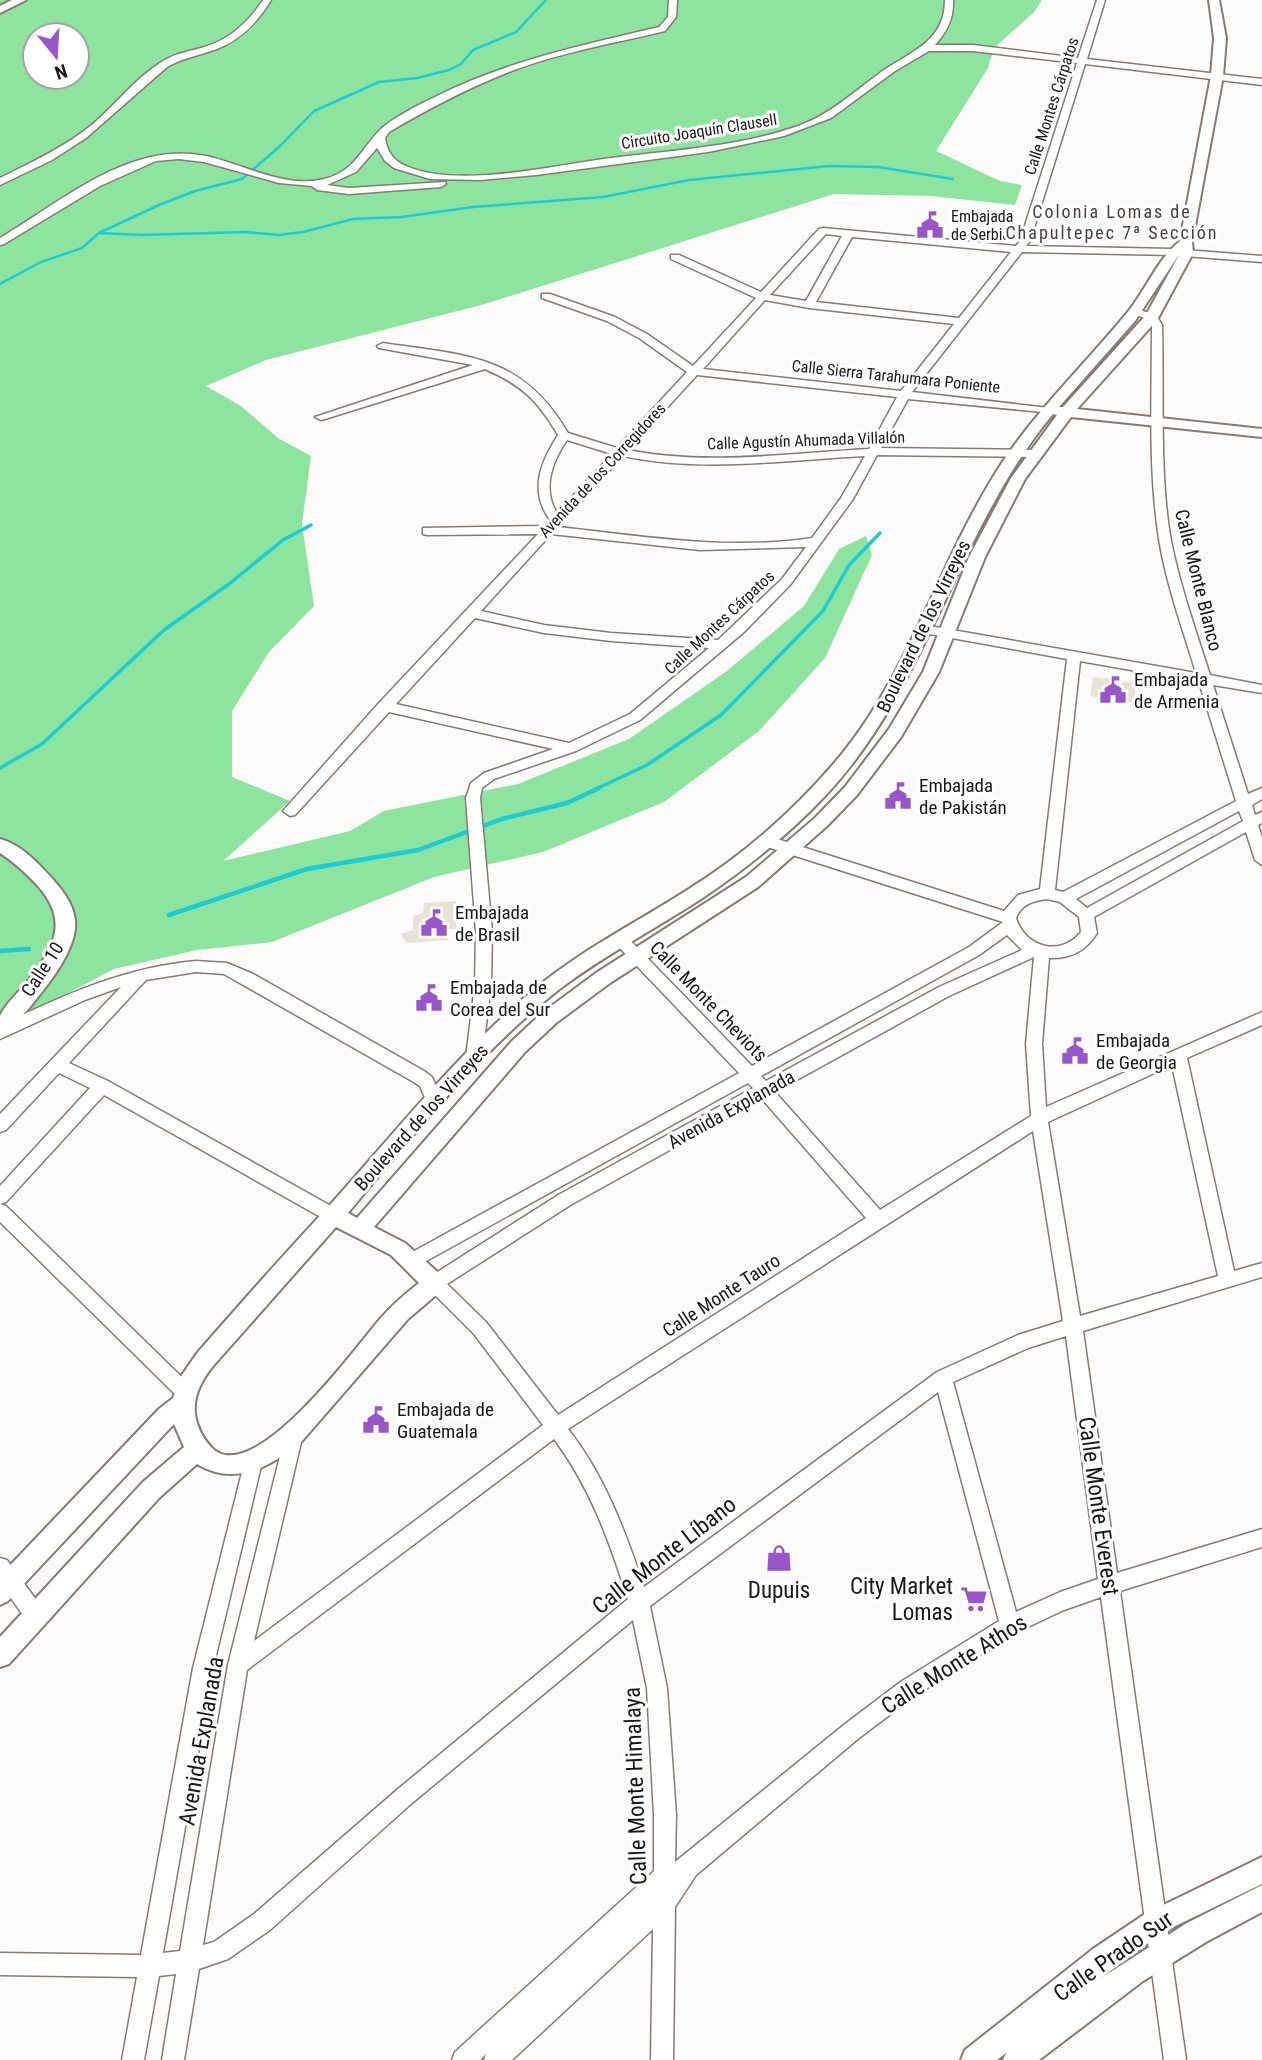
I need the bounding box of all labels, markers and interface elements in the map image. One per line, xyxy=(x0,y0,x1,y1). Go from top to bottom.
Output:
north arrow xyxy=(21,21,91,91)
street label: Calle Montes Cárpatos xyxy=(1020,35,1083,177)
text: N xyxy=(52,59,70,84)
street label: Circuito Joaquín Clausell xyxy=(620,110,778,153)
district label: Colonia Lomas de Chapultepec 7ª Sección xyxy=(1005,201,1219,243)
place label: Embajada de Serbia xyxy=(951,207,1013,244)
public building icon: Embajada de Serbia xyxy=(915,210,945,240)
street label: Calle Sierra Tarahumara Poniente xyxy=(791,356,1001,397)
street label: Avenida de los Corregidores xyxy=(535,399,670,541)
street label: Calle Agustín Ahumada Villalón xyxy=(707,428,905,453)
street label: Calle Monte Blanco xyxy=(1170,507,1227,653)
street label: Boulevard de los Virreyes xyxy=(872,536,975,716)
street label: Calle Montes Cárpatos xyxy=(660,567,778,678)
place label: Embajada de Armenia xyxy=(1134,668,1219,713)
public building icon: Embajada de Armenia xyxy=(1098,675,1128,705)
place label: Embajada de Pakistán xyxy=(919,774,1007,819)
public building icon: Embajada de Pakistán xyxy=(883,781,913,811)
place label: Embajada de Brasil xyxy=(455,901,529,946)
public building icon: Embajada de Brasil xyxy=(419,908,449,938)
street label: Calle Monte Cheviots xyxy=(645,936,772,1066)
street label: Calle 10 xyxy=(16,938,69,1001)
place label: Embajada de Corea del Sur xyxy=(450,976,550,1021)
public building icon: Embajada de Corea del Sur xyxy=(414,983,444,1013)
place label: Embajada de Georgia xyxy=(1096,1029,1177,1074)
public building icon: Embajada de Georgia xyxy=(1060,1036,1090,1066)
street label: Boulevard de los Virreyes xyxy=(350,1039,493,1195)
street label: Avenida Explanada xyxy=(664,1065,799,1154)
street label: Calle Monte Tauro xyxy=(658,1249,784,1342)
place label: Embajada de Guatemala xyxy=(397,1398,494,1443)
public building icon: Embajada de Guatemala xyxy=(361,1405,391,1435)
street label: Calle Monte Everest xyxy=(1073,1415,1124,1597)
street label: Calle Monte Líbano xyxy=(587,1491,742,1620)
shop icon: Dupuis xyxy=(764,1543,794,1573)
place label: City Market Lomas xyxy=(850,1573,953,1626)
place label: Dupuis xyxy=(748,1577,810,1604)
supermarket icon: City Market Lomas xyxy=(959,1584,989,1614)
street label: Calle Monte Athos xyxy=(876,1609,1032,1720)
street label: Avenida Explanada xyxy=(173,1655,230,1828)
street label: Calle Monte Himalaya xyxy=(619,1687,652,1885)
street label: Calle Prado Sur xyxy=(1048,1905,1178,2007)

